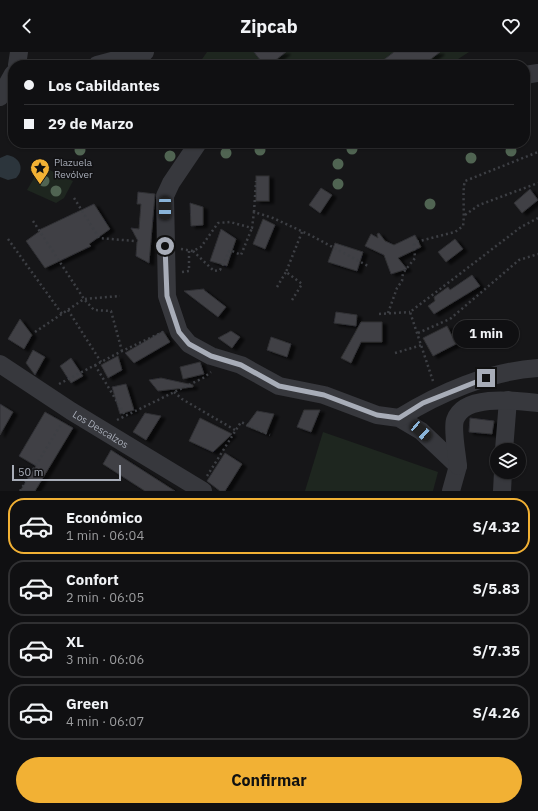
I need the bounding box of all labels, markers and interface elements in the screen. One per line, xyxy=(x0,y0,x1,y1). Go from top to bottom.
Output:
icon: back xyxy=(16,15,38,37)
text: Zipcab xyxy=(240,15,298,38)
icon: heart xyxy=(500,15,522,37)
text: Los Cabildantes xyxy=(48,76,160,95)
text: 29 de Marzo xyxy=(48,114,134,133)
place label: Plazuela Revólver xyxy=(54,156,93,181)
place icon: Plazuela Revólver xyxy=(29,157,51,185)
car xyxy=(159,196,171,220)
route start xyxy=(156,237,174,255)
callout: 1 min xyxy=(453,320,519,348)
text: 1 min xyxy=(469,325,503,342)
route end xyxy=(477,369,495,387)
street label: Los Descalzos xyxy=(70,407,131,451)
car xyxy=(408,419,434,443)
map controls xyxy=(490,443,526,479)
button: layers xyxy=(490,443,526,479)
scale bar xyxy=(12,463,121,482)
text: 50 m xyxy=(18,465,43,479)
icon: car xyxy=(18,508,54,544)
text: Económico xyxy=(66,508,142,527)
text: S/4.32 xyxy=(473,517,520,536)
text: 1 min · 06:04 xyxy=(66,527,144,544)
icon: car xyxy=(18,570,54,606)
text: Confort xyxy=(66,570,119,589)
text: S/5.83 xyxy=(473,579,520,598)
text: 2 min · 06:05 xyxy=(66,589,144,606)
icon: car xyxy=(18,632,54,668)
text: XL xyxy=(66,632,84,651)
text: S/7.35 xyxy=(473,641,520,660)
text: 3 min · 06:06 xyxy=(66,651,144,668)
icon: car xyxy=(18,694,54,730)
text: Green xyxy=(66,694,109,713)
text: S/4.26 xyxy=(473,703,520,722)
text: 4 min · 06:07 xyxy=(66,713,144,730)
button: Confirmar xyxy=(16,757,522,803)

